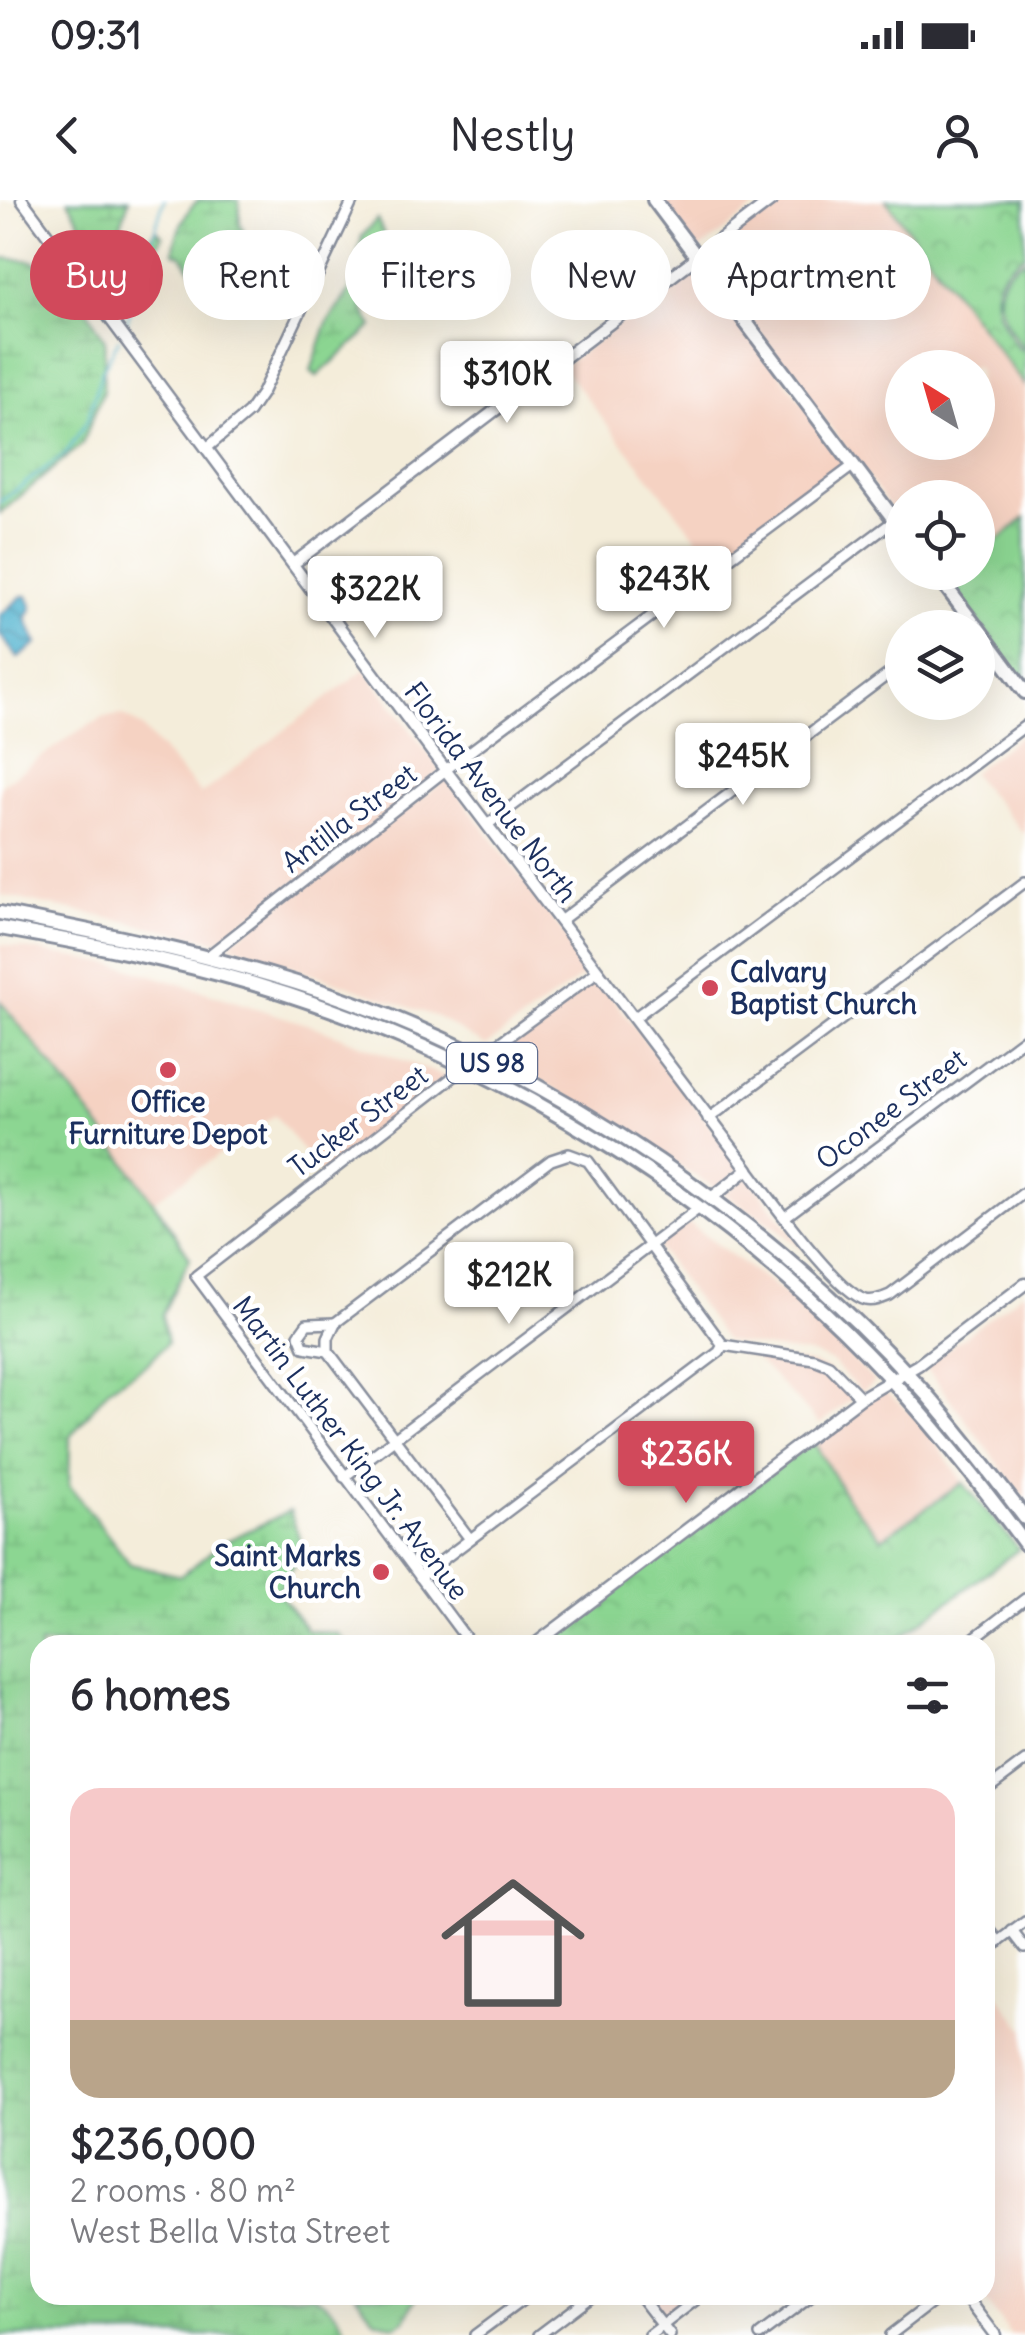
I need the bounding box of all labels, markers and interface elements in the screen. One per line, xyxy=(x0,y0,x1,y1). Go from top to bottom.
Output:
text: 09:31 xyxy=(50,12,142,59)
text: Nestly xyxy=(449,107,576,163)
icon: back xyxy=(40,108,95,163)
icon: person xyxy=(930,108,985,163)
chip: Buy xyxy=(30,230,163,320)
chip: Rent xyxy=(183,230,325,320)
chip: Filters xyxy=(345,230,511,320)
chip: New xyxy=(531,230,671,320)
chip: Apartment xyxy=(691,230,931,320)
pin: $310K xyxy=(437,341,577,426)
north arrow xyxy=(885,350,995,460)
map controls xyxy=(885,350,995,720)
text: $310K xyxy=(462,353,552,394)
button: locate xyxy=(885,480,995,590)
pin: $243K xyxy=(594,546,734,631)
pin: $322K xyxy=(305,556,445,641)
text: $243K xyxy=(618,558,710,599)
text: $322K xyxy=(330,568,420,609)
button: layers xyxy=(885,610,995,720)
street label: Florida Avenue North xyxy=(396,675,586,909)
pin: $245K xyxy=(673,723,813,808)
text: $245K xyxy=(697,735,789,776)
street label: Antilla Street xyxy=(274,756,424,880)
place label: Calvary Baptist Church xyxy=(730,954,917,1022)
marker: Calvary Baptist Church xyxy=(699,977,721,999)
street label: Oconee Street xyxy=(809,1041,973,1177)
road number: US 98 xyxy=(447,1043,537,1083)
street label: Tucker Street xyxy=(281,1057,435,1185)
marker: Office Furniture Depot xyxy=(157,1059,179,1081)
place label: Office Furniture Depot xyxy=(68,1084,268,1152)
pin: $212K xyxy=(439,1242,579,1327)
text: $212K xyxy=(466,1254,552,1295)
street label: Martin Luther King Jr. Avenue xyxy=(225,1289,477,1607)
pin: $236K xyxy=(616,1421,756,1506)
text: $236K xyxy=(640,1433,732,1474)
place label: Saint Marks Church xyxy=(214,1538,361,1606)
marker: Saint Marks Church xyxy=(370,1561,392,1583)
icon: filters xyxy=(900,1668,955,1723)
text: 6 homes xyxy=(70,1669,231,1721)
icon: home xyxy=(423,1853,603,2033)
text: $236,000 xyxy=(70,2118,256,2170)
text: 2 rooms · 80 m² xyxy=(70,2170,296,2211)
text: West Bella Vista Street xyxy=(70,2211,390,2252)

